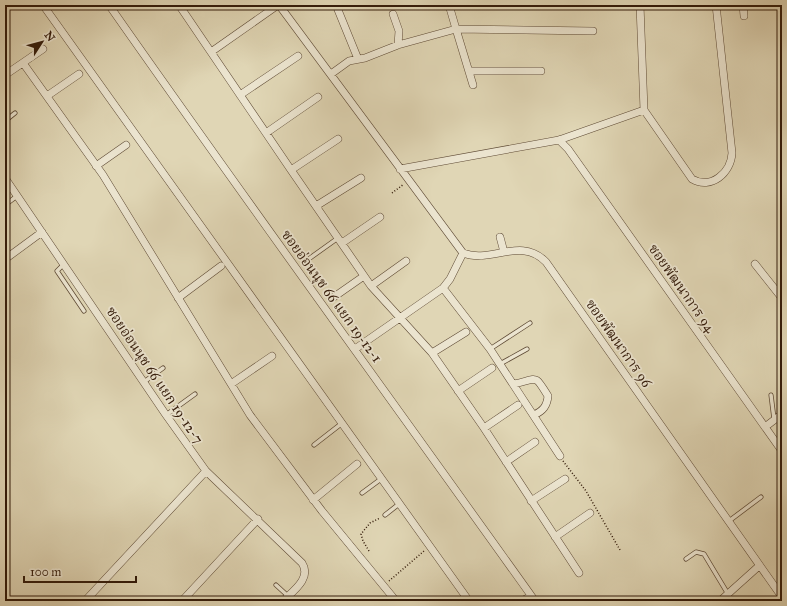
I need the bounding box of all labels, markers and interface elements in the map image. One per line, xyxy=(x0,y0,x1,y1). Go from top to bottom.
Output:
north arrow xyxy=(22,22,62,62)
text: N xyxy=(42,29,58,45)
street label: ซอยอ่อนนุช 66 แยก 19-12-1 xyxy=(278,227,386,366)
street label: ซอยพัฒนาการ 94 xyxy=(645,241,719,337)
street label: ซอยพัฒนาการ 96 xyxy=(582,296,656,391)
street label: ซอยอ่อนนุช 66 แยก 19-12-7 xyxy=(102,304,207,447)
scale bar xyxy=(24,558,136,584)
text: 100 m xyxy=(30,565,61,579)

